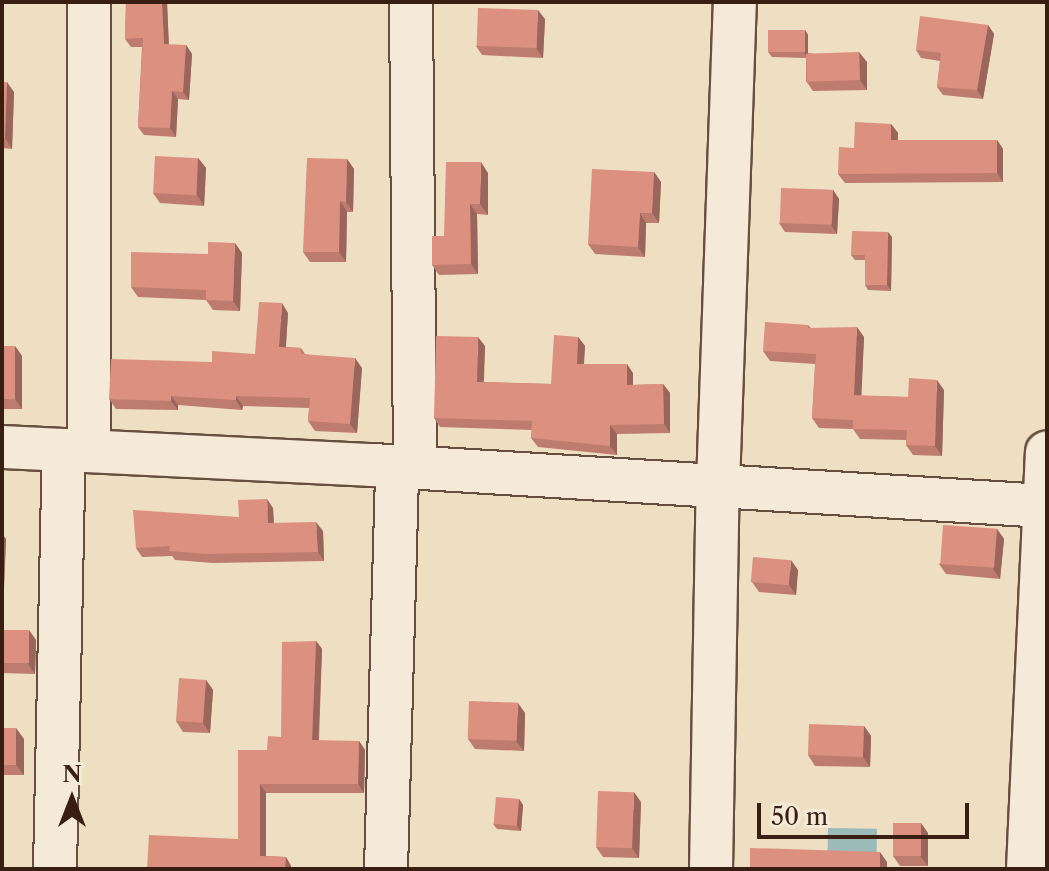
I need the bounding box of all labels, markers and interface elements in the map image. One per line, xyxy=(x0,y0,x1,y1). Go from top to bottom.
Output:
north arrow xyxy=(32,759,112,839)
text: N xyxy=(62,761,82,788)
scale bar xyxy=(761,787,973,837)
text: 50 m xyxy=(771,802,828,831)

